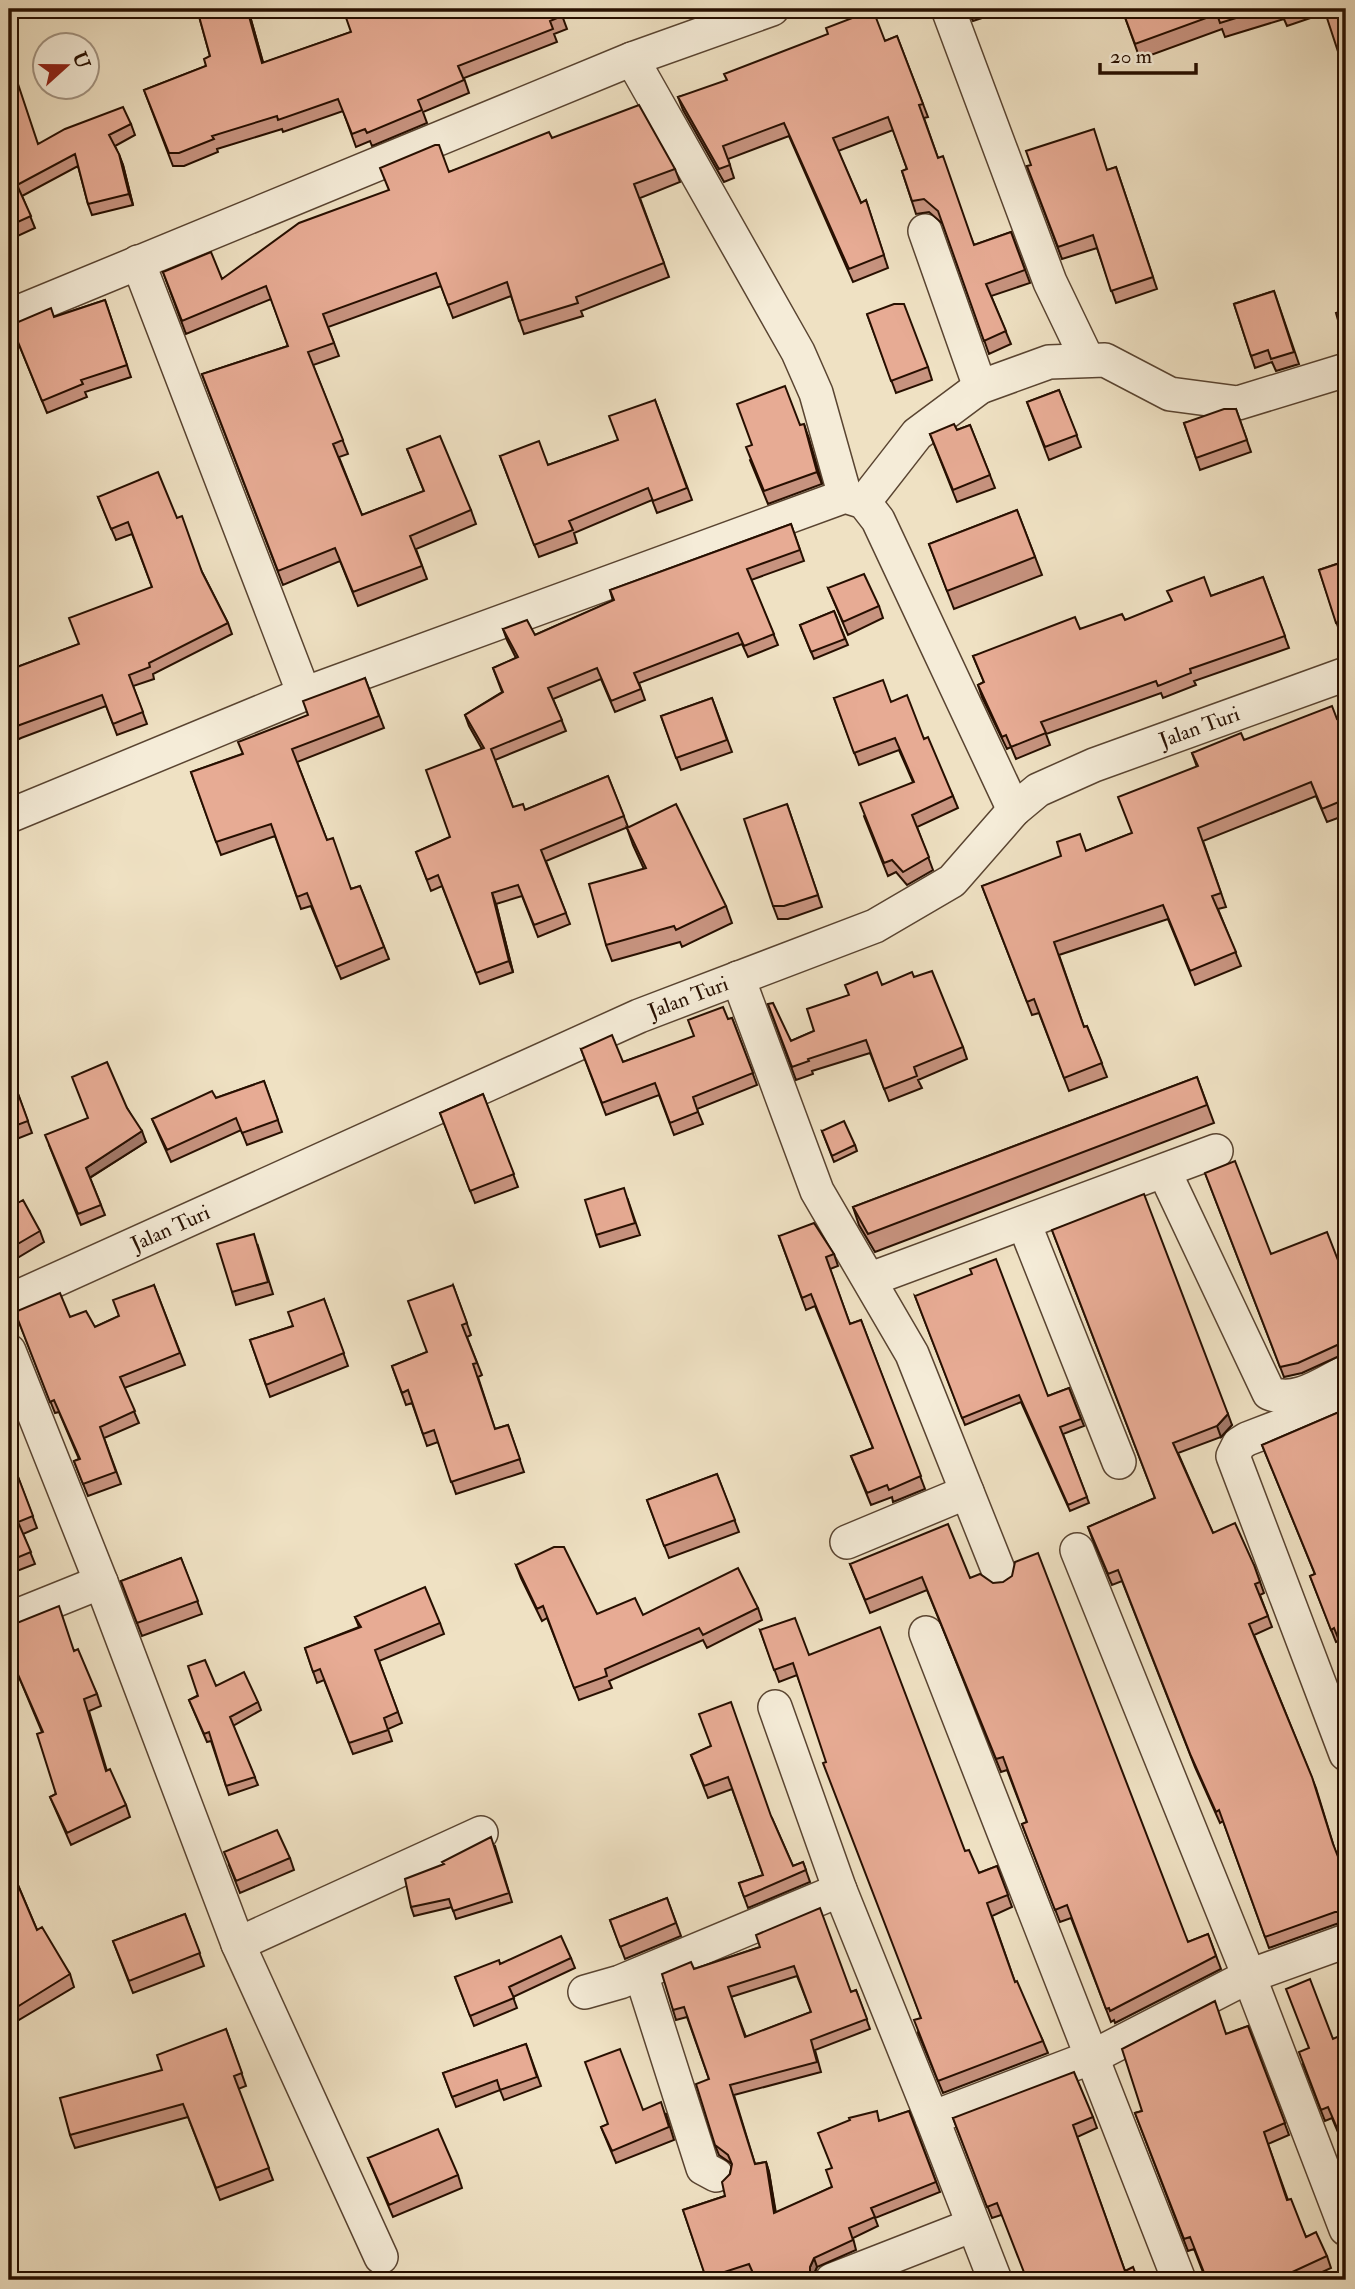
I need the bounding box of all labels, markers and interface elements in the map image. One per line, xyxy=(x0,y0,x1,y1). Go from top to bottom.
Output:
north arrow xyxy=(32,32,102,102)
scale bar xyxy=(1100,32,1196,76)
text: 20 m xyxy=(1110,43,1152,70)
text: U xyxy=(67,49,95,72)
street label: Jalan Turi xyxy=(1155,700,1244,755)
street label: Jalan Turi xyxy=(643,970,733,1026)
street label: Jalan Turi xyxy=(126,1199,215,1258)

